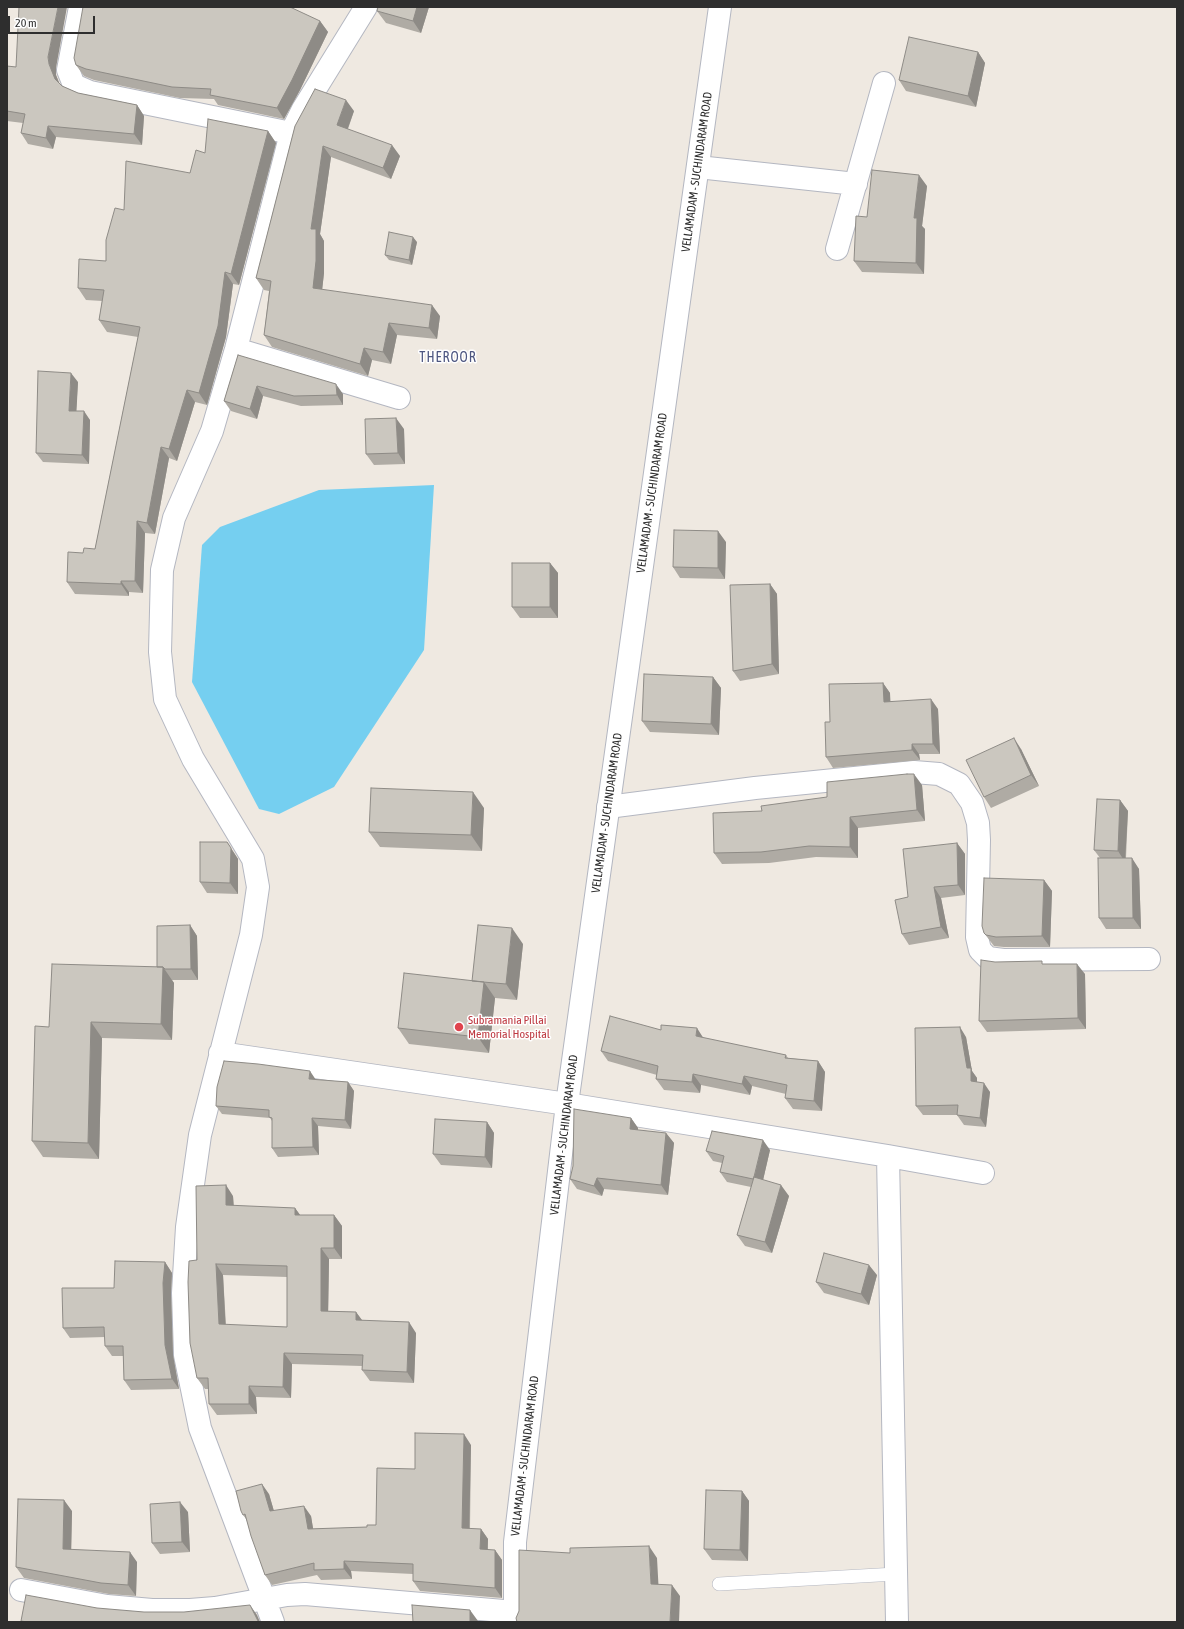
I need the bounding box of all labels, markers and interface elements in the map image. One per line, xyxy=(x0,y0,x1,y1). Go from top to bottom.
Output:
scale bar xyxy=(10,8,97,34)
text: 20 m xyxy=(15,16,37,30)
street label: VELLAMADAM - SUCHINDARAM ROAD xyxy=(679,91,715,253)
district label: THEROOR xyxy=(419,350,477,366)
street label: VELLAMADAM - SUCHINDARAM ROAD xyxy=(634,412,670,574)
street label: VELLAMADAM - SUCHINDARAM ROAD xyxy=(589,732,625,894)
place label: Subramania Pillai Memorial Hospital xyxy=(468,1013,550,1041)
marker: Subramania Pillai Memorial Hospital xyxy=(453,1021,465,1033)
street label: VELLAMADAM - SUCHINDARAM ROAD xyxy=(547,1054,581,1216)
street label: VELLAMADAM - SUCHINDARAM ROAD xyxy=(508,1375,542,1537)

